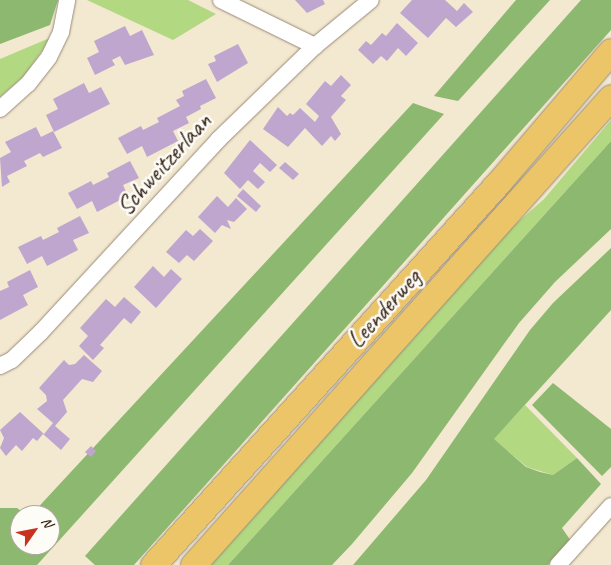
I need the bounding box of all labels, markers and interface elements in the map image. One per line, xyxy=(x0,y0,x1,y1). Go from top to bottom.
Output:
street label: Schweitzerlaan xyxy=(110,107,218,221)
street label: Leenderweg xyxy=(341,264,427,354)
north arrow xyxy=(10,505,60,555)
text: N xyxy=(38,514,57,530)

